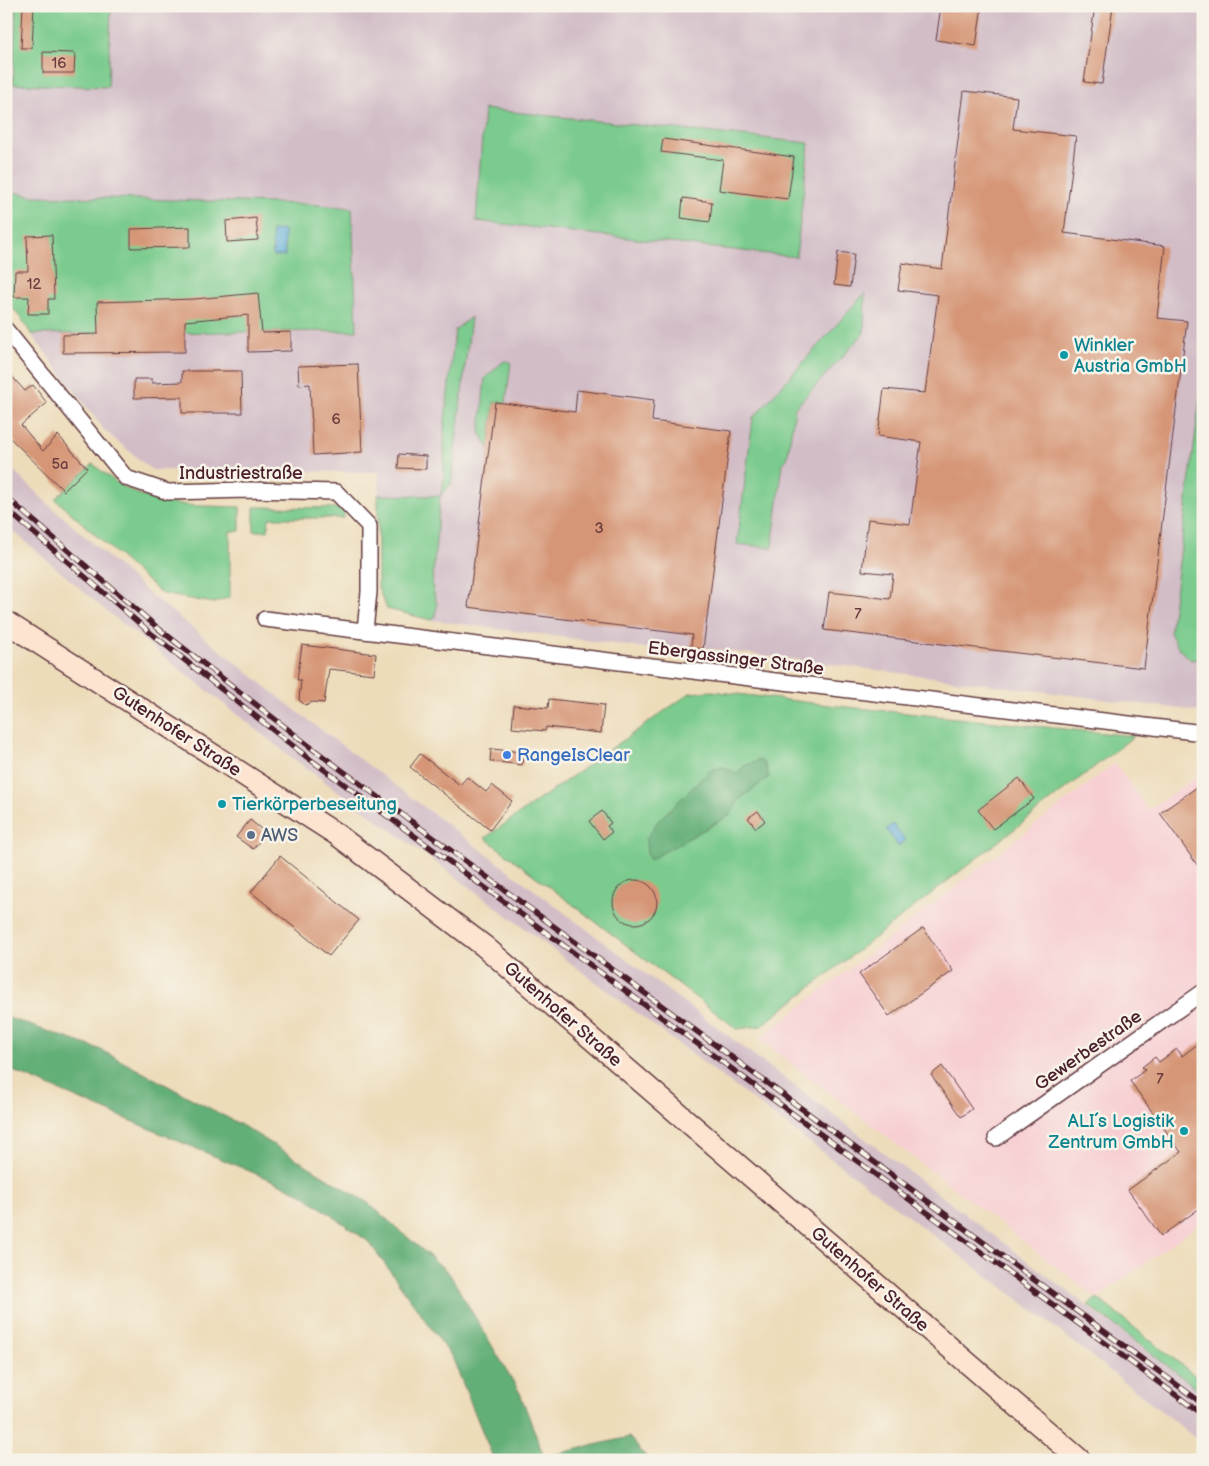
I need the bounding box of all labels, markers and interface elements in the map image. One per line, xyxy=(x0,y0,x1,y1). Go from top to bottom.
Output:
house number: 16 xyxy=(52,54,66,73)
house number: 12 xyxy=(27,275,41,294)
place label: Winkler Austria GmbH xyxy=(1074,335,1187,377)
marker: Winkler Austria GmbH xyxy=(1058,349,1070,361)
house number: 6 xyxy=(331,410,341,429)
house number: 5a xyxy=(51,455,69,474)
street label: Industriestraße xyxy=(179,463,303,484)
house number: 3 xyxy=(594,519,604,538)
house number: 7 xyxy=(854,605,862,624)
street label: Ebergassinger Straße xyxy=(647,637,825,680)
street label: Gutenhofer Straße xyxy=(108,682,245,781)
place label: RangeIsClear xyxy=(517,745,630,766)
marker: RangeIsClear xyxy=(501,749,513,761)
place label: Tierkörperbeseitung xyxy=(232,794,397,815)
marker: Tierkörperbeseitung xyxy=(216,798,228,810)
place label: AWS xyxy=(261,825,298,846)
marker: AWS xyxy=(245,829,257,841)
street label: Gutenhofer Straße xyxy=(499,957,626,1072)
street label: Gewerbestraße xyxy=(1031,1006,1146,1095)
house number: 7 xyxy=(1156,1070,1164,1089)
place label: ALI´s Logistik Zentrum GmbH xyxy=(1048,1111,1174,1153)
marker: ALI´s Logistik Zentrum GmbH xyxy=(1178,1125,1190,1137)
street label: Gutenhofer Straße xyxy=(806,1222,933,1337)

